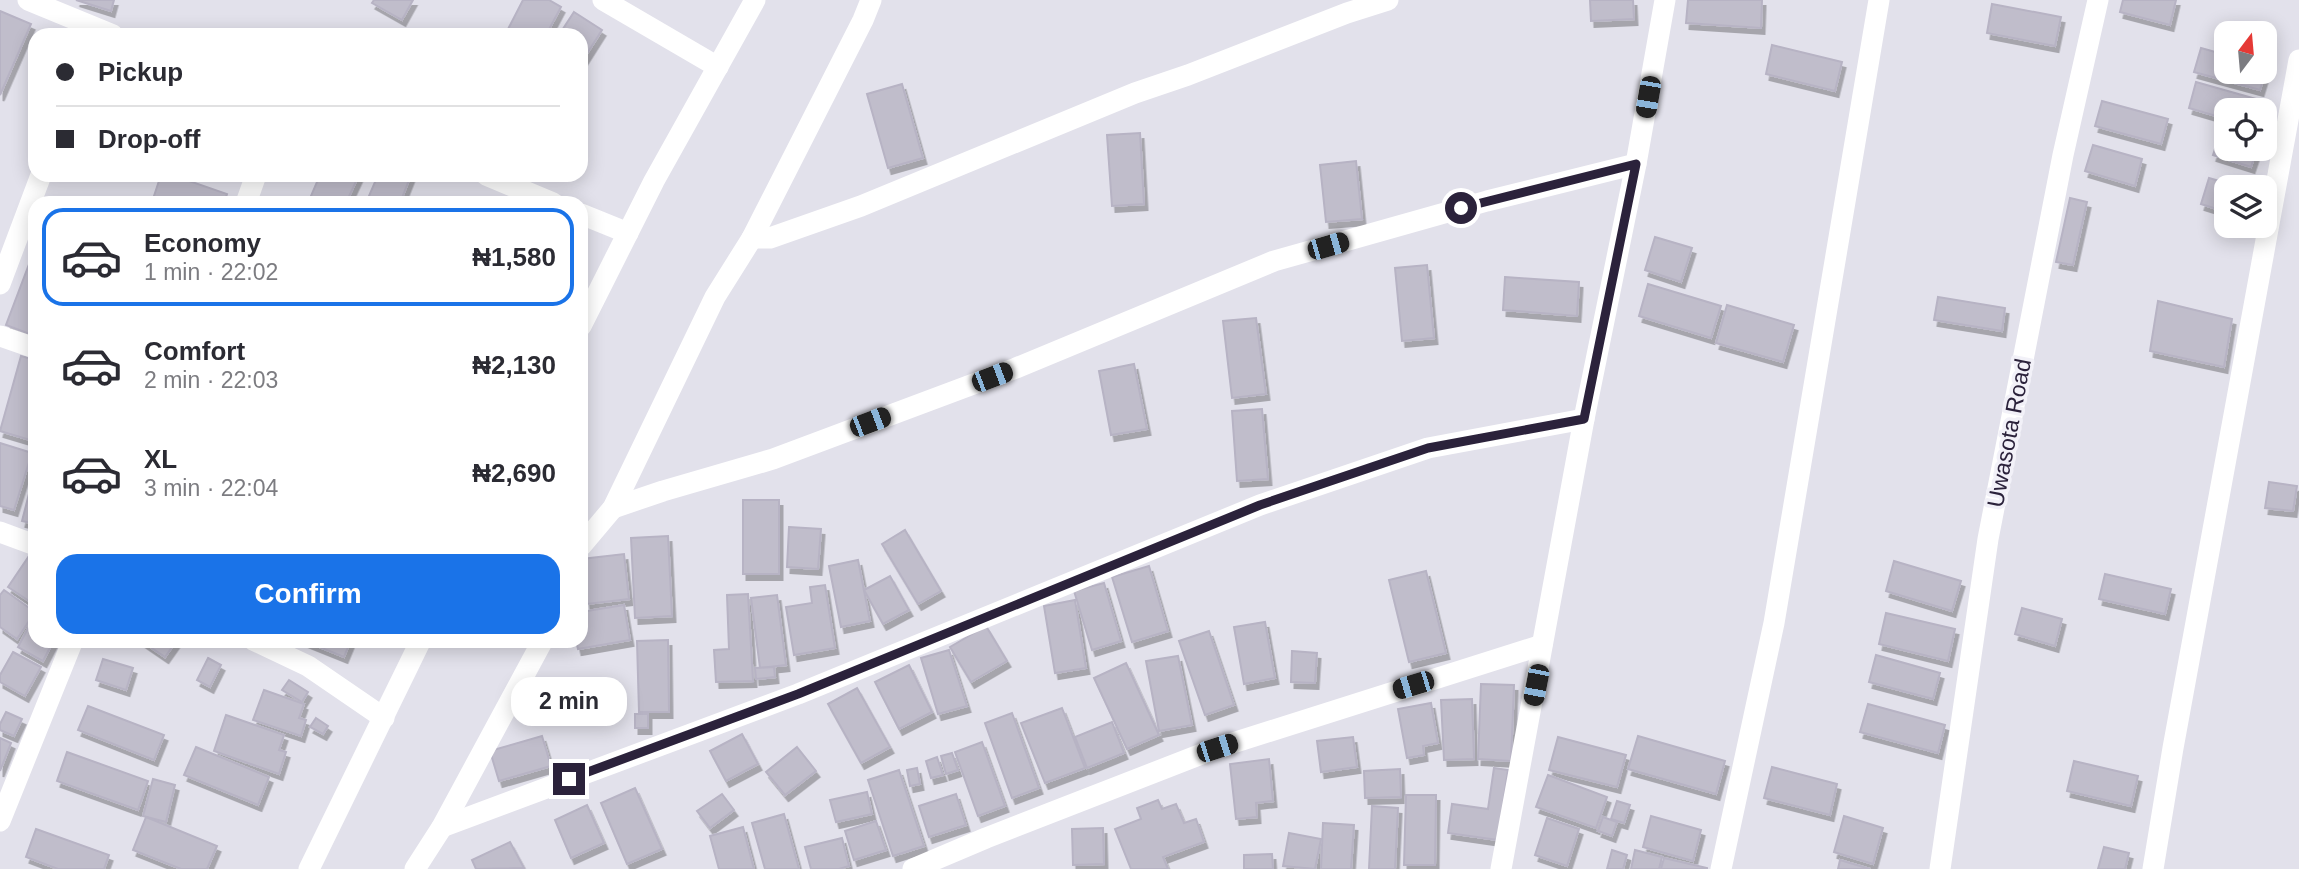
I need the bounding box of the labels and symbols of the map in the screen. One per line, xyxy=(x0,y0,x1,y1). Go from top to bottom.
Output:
north arrow xyxy=(2214,21,2277,84)
car xyxy=(1635,74,1662,120)
route start xyxy=(1445,192,1477,224)
car xyxy=(1305,230,1352,262)
street label: Uwasota Road xyxy=(1982,356,2036,510)
car xyxy=(969,360,1016,394)
car xyxy=(847,405,894,439)
car xyxy=(1522,662,1551,708)
car xyxy=(1390,669,1437,701)
callout: 2 min xyxy=(511,678,627,726)
car xyxy=(1194,732,1241,764)
route end xyxy=(553,763,585,795)

